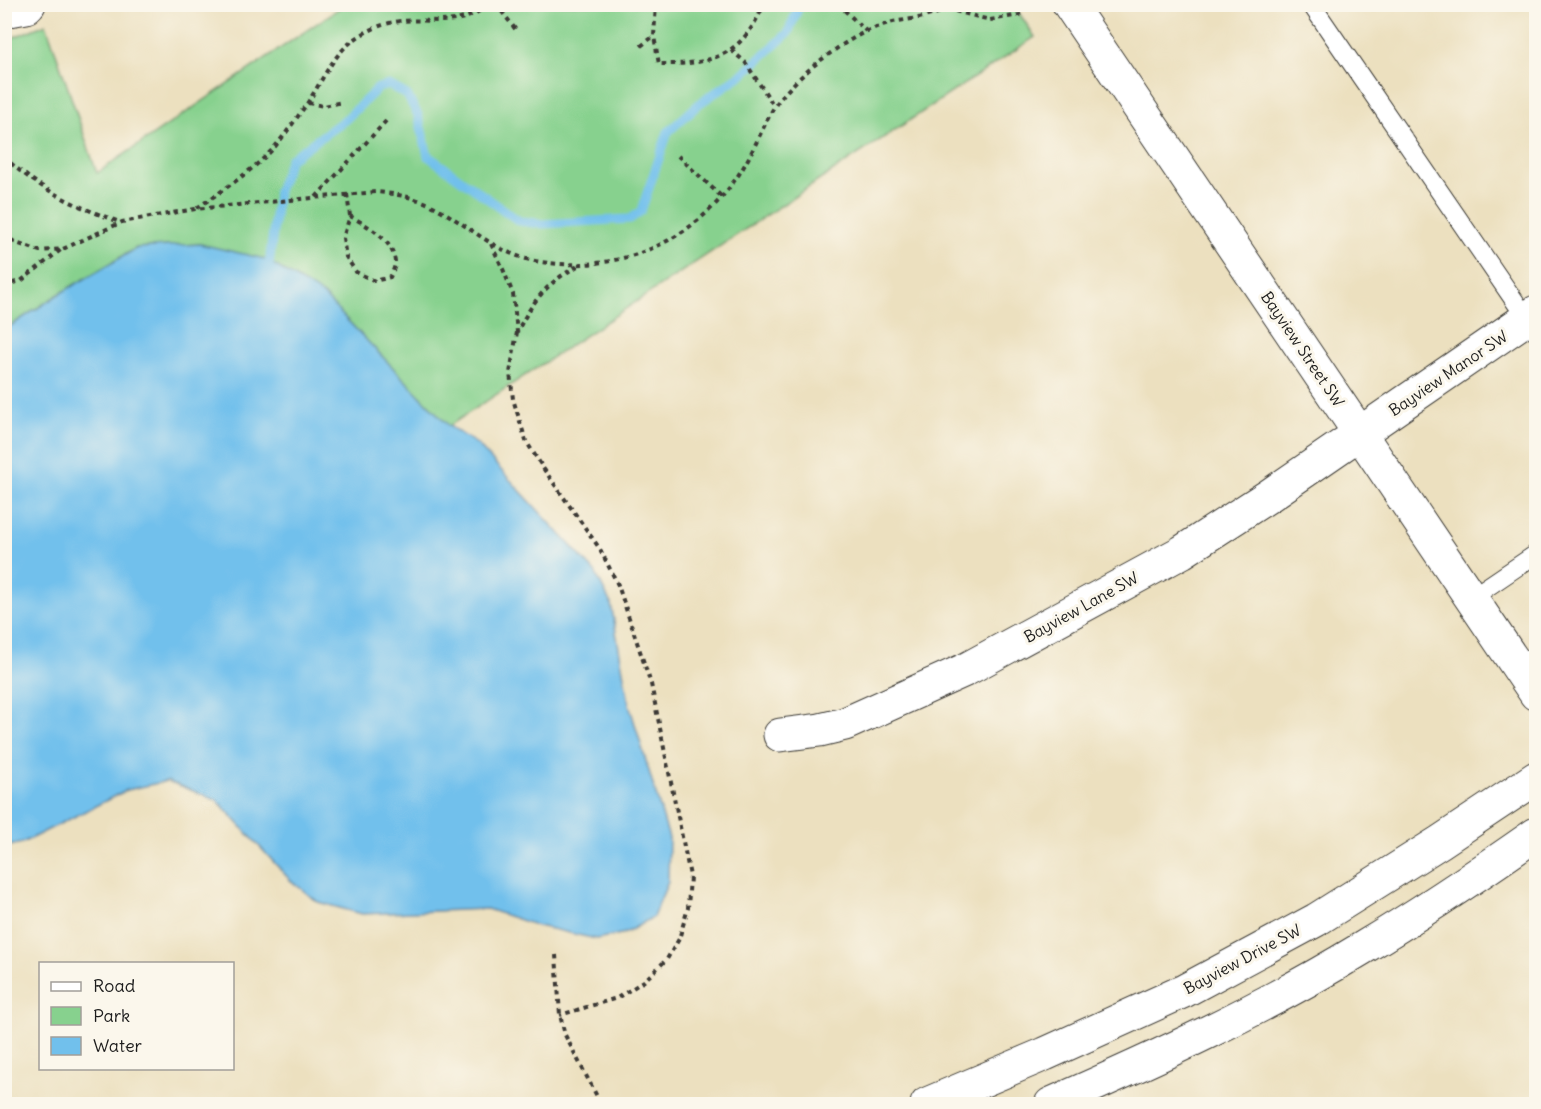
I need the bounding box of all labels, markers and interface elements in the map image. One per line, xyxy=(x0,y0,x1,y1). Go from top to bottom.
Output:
street label: Bayview Street SW xyxy=(1257,287,1349,411)
street label: Bayview Manor SW xyxy=(1385,326,1512,420)
street label: Bayview Lane SW xyxy=(1020,567,1142,647)
street label: Bayview Drive SW xyxy=(1180,919,1305,998)
legend xyxy=(39,962,234,1070)
text: Road xyxy=(93,974,136,997)
text: Park xyxy=(93,1004,130,1027)
text: Water xyxy=(93,1034,143,1057)

